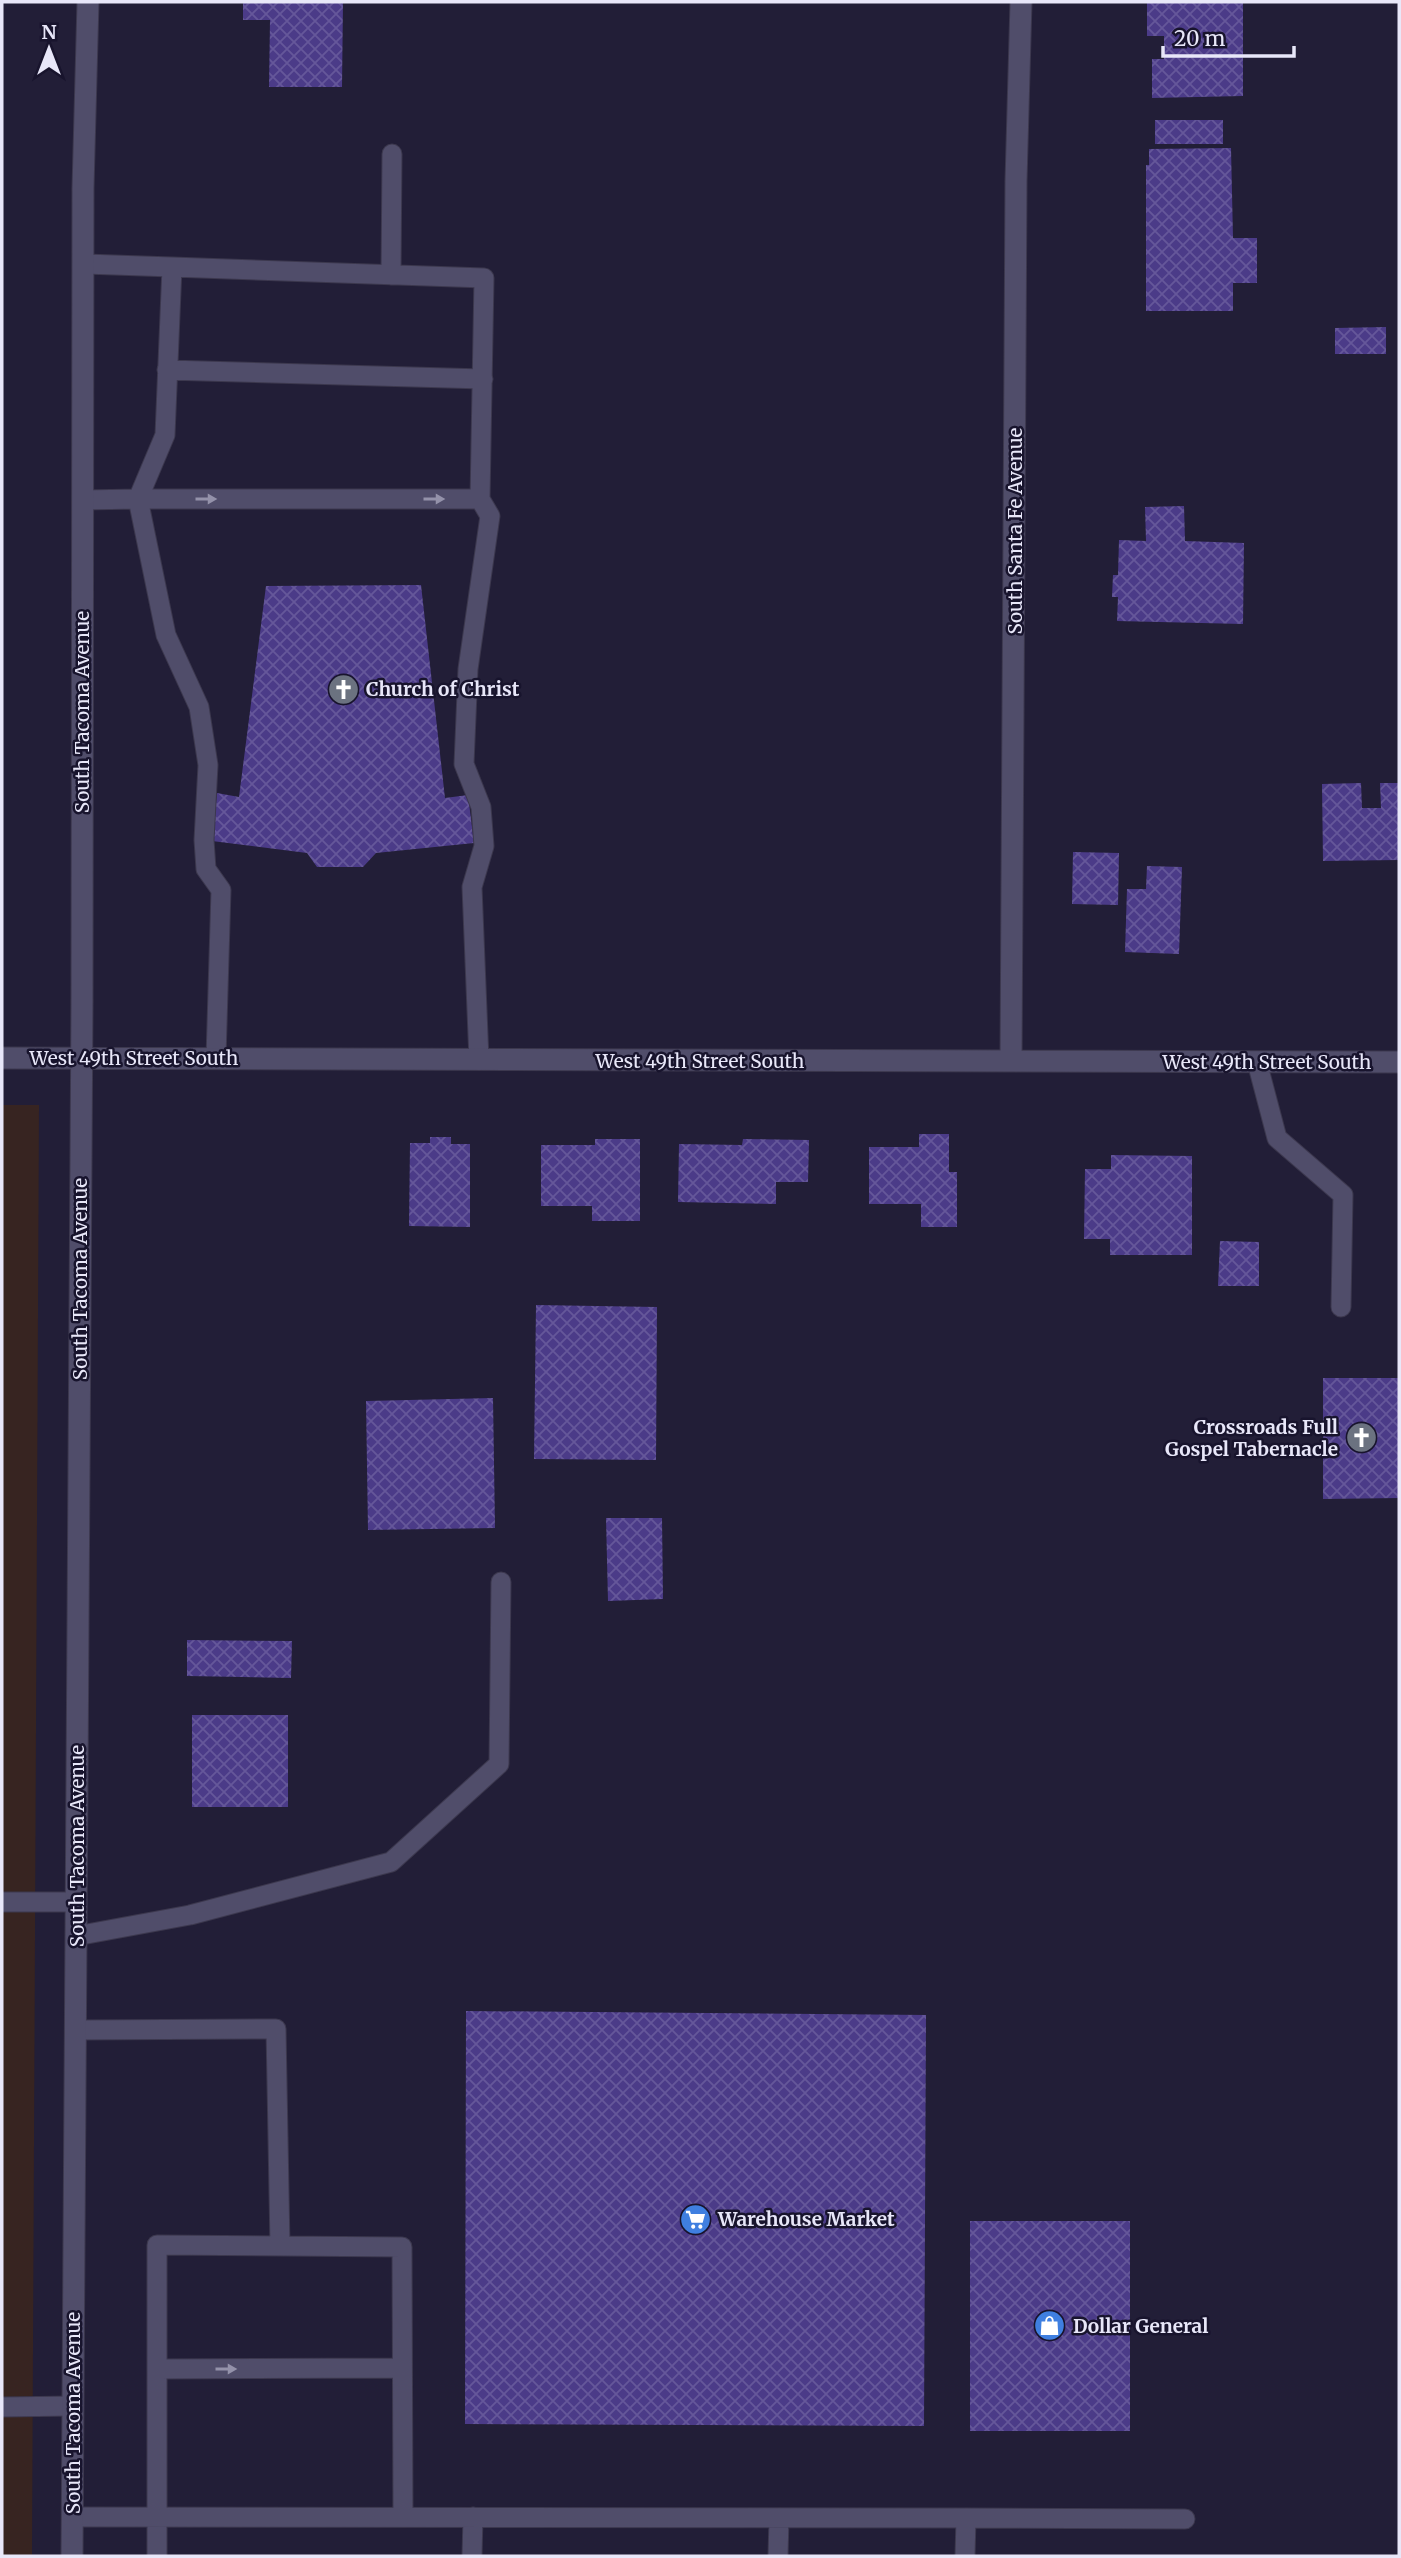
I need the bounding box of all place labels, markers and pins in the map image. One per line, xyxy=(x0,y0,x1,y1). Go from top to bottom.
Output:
church icon: Church of Christ xyxy=(326,672,360,706)
place label: Church of Christ xyxy=(366,677,520,701)
place label: Crossroads Full Gospel Tabernacle xyxy=(1165,1415,1338,1461)
church icon: Crossroads Full Gospel Tabernacle xyxy=(1344,1421,1378,1455)
supermarket icon: Warehouse Market xyxy=(678,2202,712,2236)
place label: Warehouse Market xyxy=(717,2207,895,2231)
shop icon: Dollar General xyxy=(1033,2309,1067,2343)
place label: Dollar General xyxy=(1073,2314,1208,2338)

